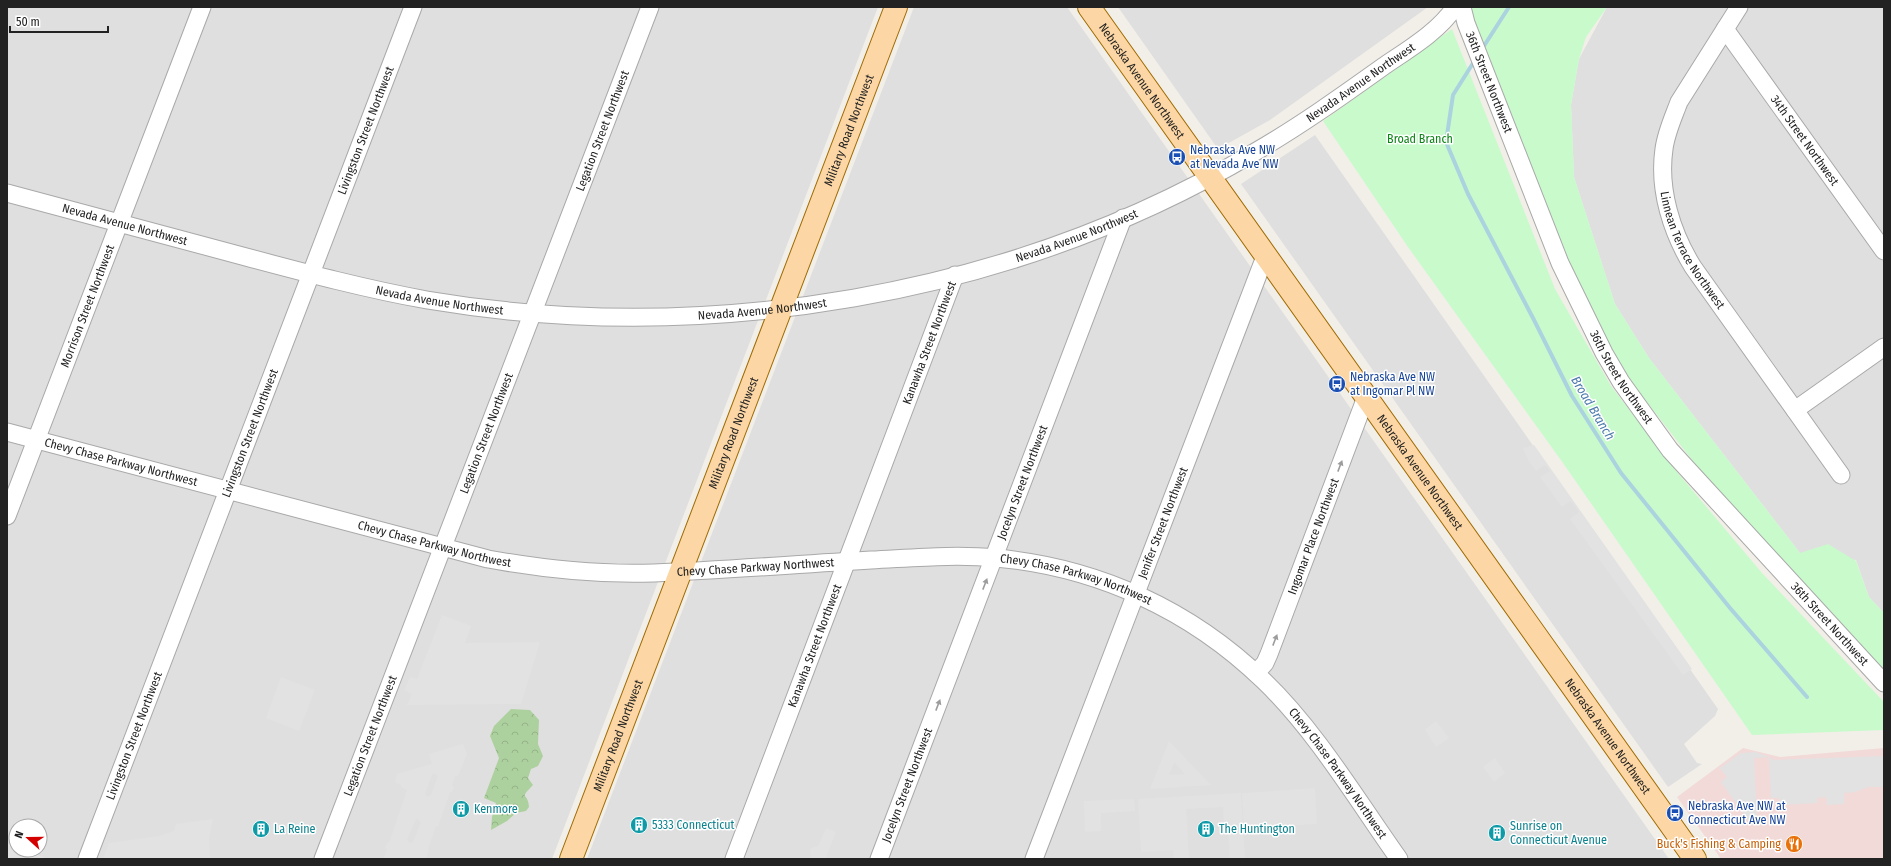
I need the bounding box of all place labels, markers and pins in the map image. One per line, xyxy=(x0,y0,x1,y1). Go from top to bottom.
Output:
place label: Nebraska Ave NW at Nevada Ave NW xyxy=(1190,143,1279,171)
bus stop icon: Nebraska Ave NW at Nevada Ave NW xyxy=(1167,147,1187,167)
place label: Nebraska Ave NW at Ingomar Pl NW xyxy=(1350,370,1435,398)
bus stop icon: Nebraska Ave NW at Ingomar Pl NW xyxy=(1327,374,1347,394)
building icon: Kenmore xyxy=(451,799,471,819)
place label: Nebraska Ave NW at Connecticut Ave NW xyxy=(1688,799,1786,827)
place label: Kenmore xyxy=(474,802,518,816)
bus stop icon: Nebraska Ave NW at Connecticut Ave NW xyxy=(1665,803,1685,823)
building icon: 5333 Connecticut xyxy=(629,815,649,835)
place label: 5333 Connecticut xyxy=(652,818,735,832)
building icon: La Reine xyxy=(251,819,271,839)
building icon: The Huntington xyxy=(1196,819,1216,839)
place label: Sunrise on Connecticut Avenue xyxy=(1510,819,1607,847)
place label: La Reine xyxy=(274,822,316,836)
place label: The Huntington xyxy=(1219,822,1295,836)
building icon: Sunrise on Connecticut Avenue xyxy=(1487,823,1507,843)
restaurant icon: Buck's Fishing & Camping xyxy=(1784,834,1804,854)
place label: Buck's Fishing & Camping xyxy=(1657,837,1781,851)

